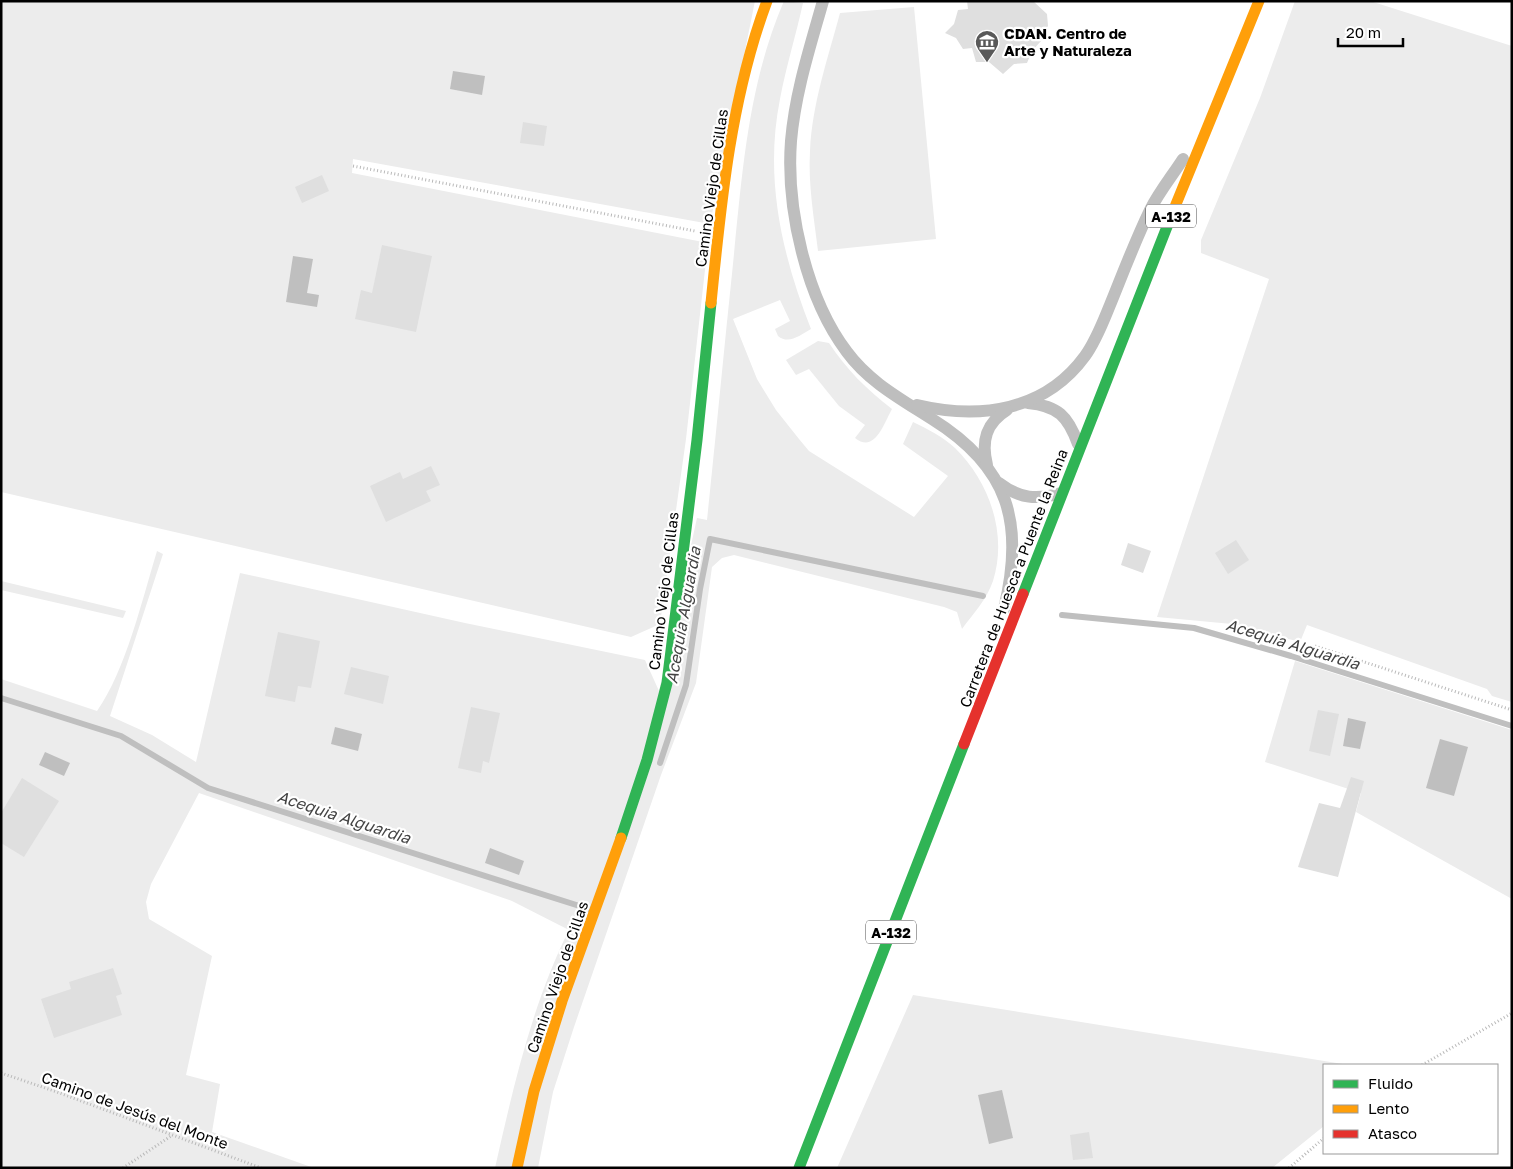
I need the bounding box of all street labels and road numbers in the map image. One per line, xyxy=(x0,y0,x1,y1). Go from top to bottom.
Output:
street label: Camino Viejo de Cillas xyxy=(691,108,731,268)
road number: A-132 xyxy=(1146,205,1196,228)
street label: Carretera de Huesca a Puente la Reina xyxy=(955,446,1071,710)
street label: Camino Viejo de Cillas xyxy=(644,511,682,671)
street label: Camino Viejo de Cillas xyxy=(523,899,591,1055)
road number: A-132 xyxy=(866,920,916,944)
street label: Camino de Jesús del Monte xyxy=(39,1068,231,1152)

